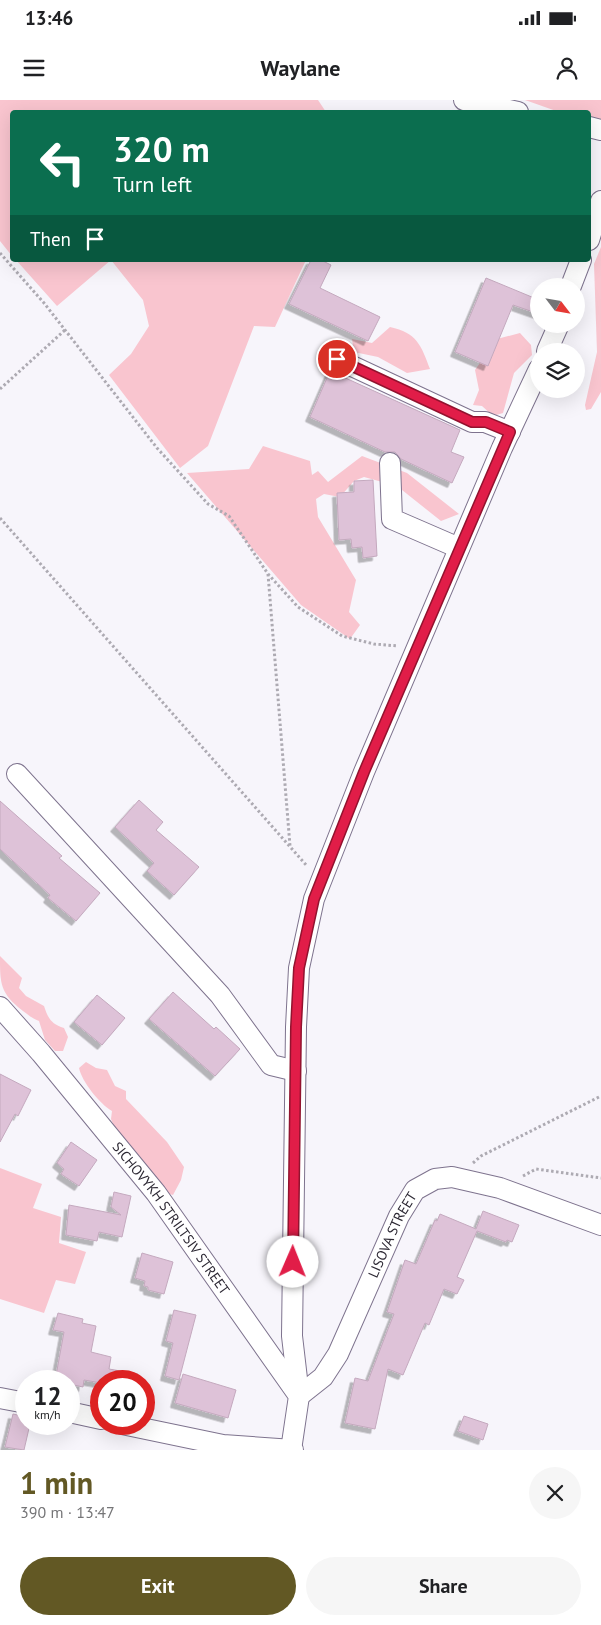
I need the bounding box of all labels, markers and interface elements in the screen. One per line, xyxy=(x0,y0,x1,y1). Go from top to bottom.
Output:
text: 13:46 xyxy=(25,6,73,30)
icon: menu xyxy=(20,54,48,82)
text: Waylane xyxy=(261,54,340,82)
icon: person xyxy=(553,54,581,82)
text: 320 m xyxy=(113,126,210,172)
icon: left xyxy=(30,130,95,195)
text: Turn left xyxy=(113,170,192,198)
icon: arrive xyxy=(81,225,109,253)
text: Then xyxy=(30,227,71,251)
north arrow xyxy=(530,278,585,332)
map controls xyxy=(530,278,585,398)
pin xyxy=(316,338,358,380)
button: layers xyxy=(530,343,585,398)
icon: arrive xyxy=(323,345,351,373)
street label: SICHOVYKH STRILTSIV STREET xyxy=(109,1138,234,1298)
street label: LISOVA STREET xyxy=(364,1188,421,1280)
position arrow xyxy=(266,1235,318,1287)
speed limit sign: 20 xyxy=(90,1370,155,1435)
text: 12 xyxy=(33,1380,62,1412)
text: km/h xyxy=(34,1407,61,1422)
text: 1 min xyxy=(20,1463,93,1502)
button: close xyxy=(529,1467,581,1519)
text: 390 m · 13:47 xyxy=(20,1502,115,1522)
button: Exit xyxy=(20,1557,296,1615)
button: Share xyxy=(306,1557,581,1615)

